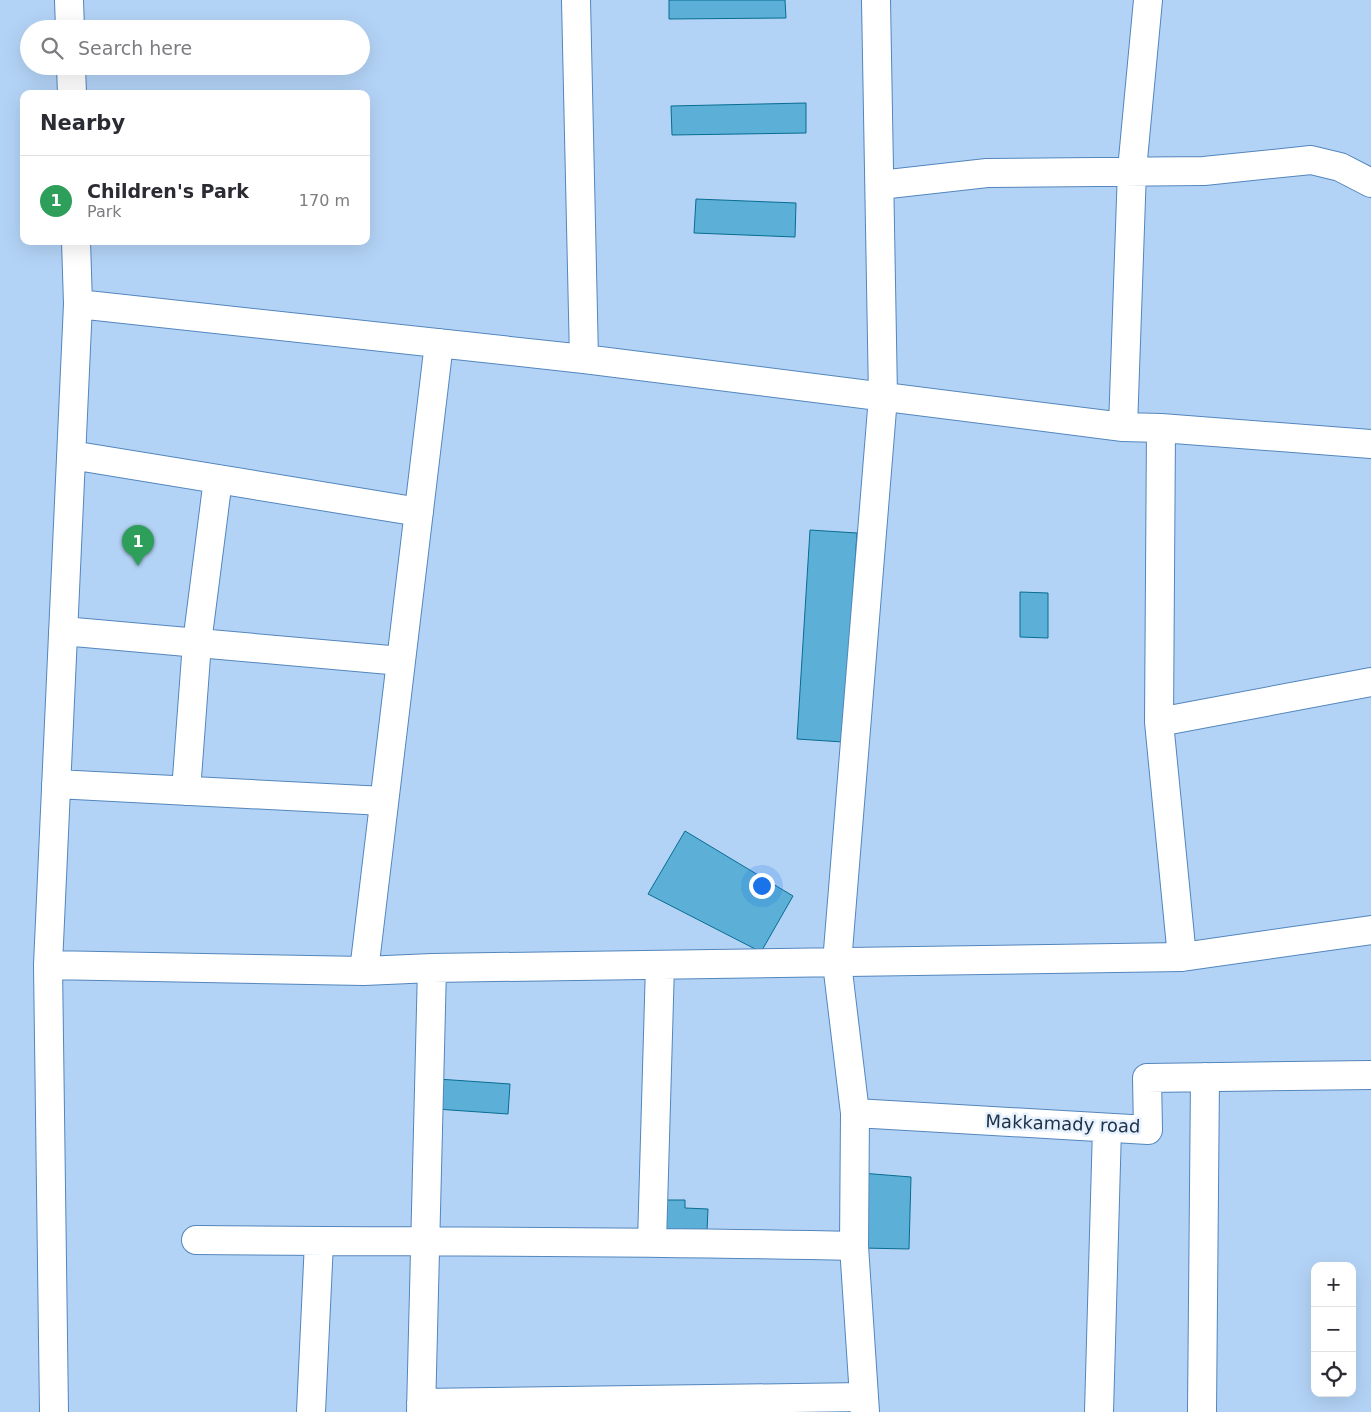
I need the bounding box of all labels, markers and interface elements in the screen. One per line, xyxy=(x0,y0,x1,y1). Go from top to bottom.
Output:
search box xyxy=(20,20,370,75)
icon: search xyxy=(38,34,66,62)
text: Search here xyxy=(78,37,192,59)
text: Nearby xyxy=(40,111,125,135)
text: Children's Park xyxy=(87,180,249,202)
text: 1 xyxy=(50,191,62,210)
text: 170 m xyxy=(299,191,350,210)
text: Park xyxy=(87,202,122,221)
pin: 1 xyxy=(122,525,154,566)
your location xyxy=(749,873,775,899)
street label: Makkamady road xyxy=(985,1110,1141,1137)
map controls xyxy=(1311,1262,1356,1397)
button: + xyxy=(1311,1262,1356,1307)
button: − xyxy=(1311,1307,1356,1352)
button: locate xyxy=(1311,1352,1356,1397)

